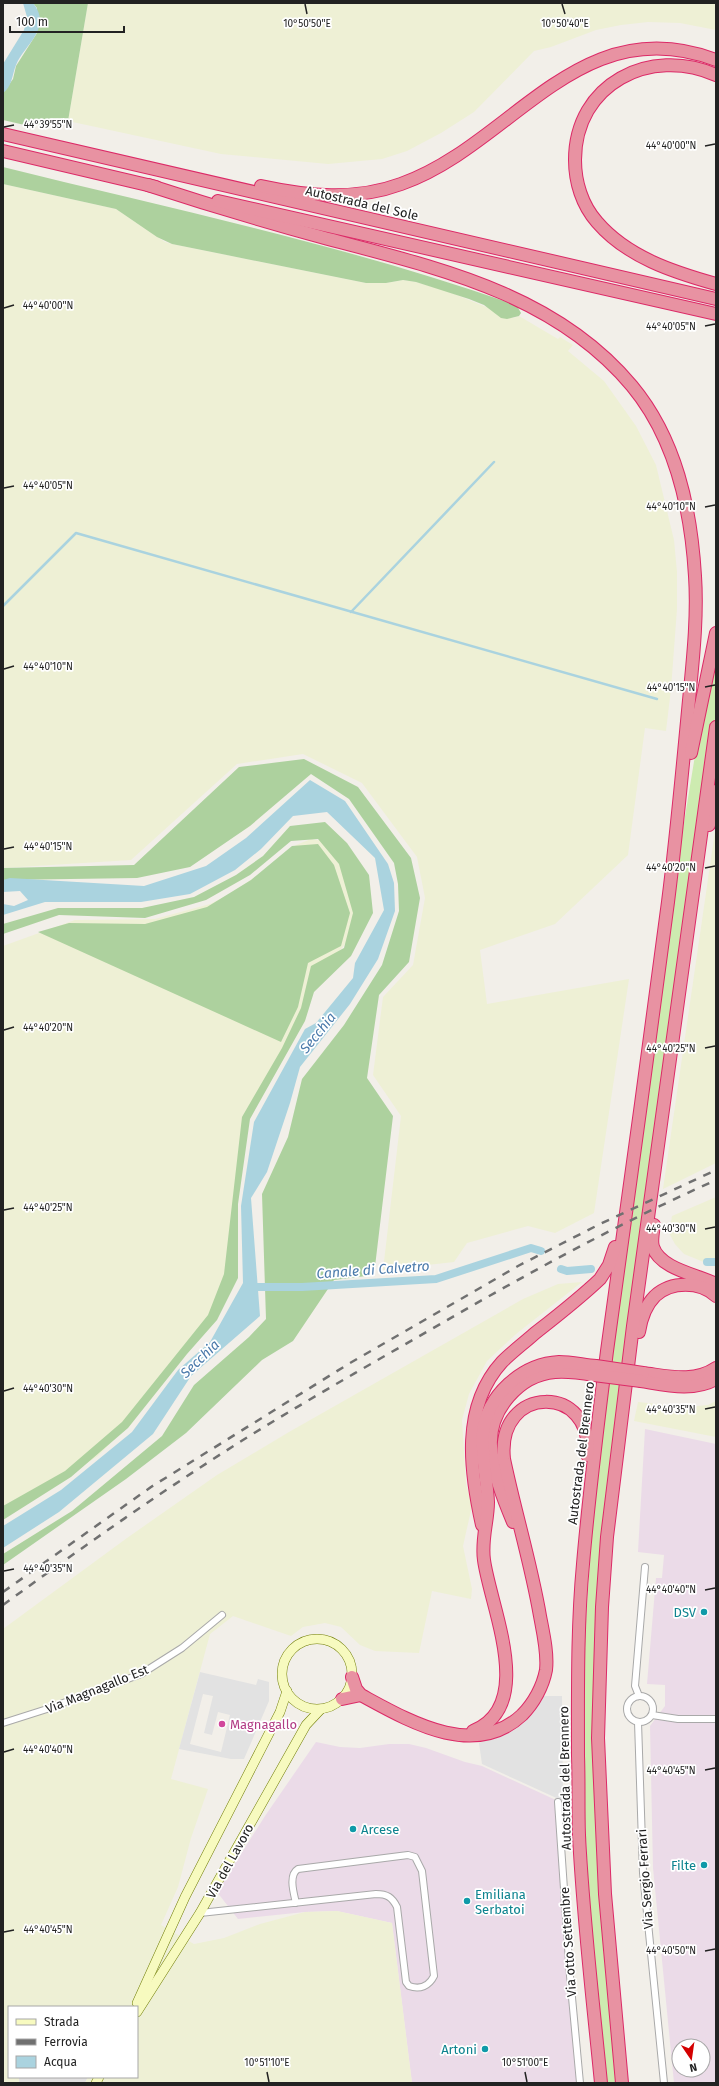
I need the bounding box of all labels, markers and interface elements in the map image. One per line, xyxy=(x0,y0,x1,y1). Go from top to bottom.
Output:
scale bar xyxy=(10,8,124,34)
text: 100 m xyxy=(16,15,48,29)
text: 10°50'50"E xyxy=(283,18,331,30)
text: 10°50'40"E xyxy=(541,18,589,30)
text: 44°39'55"N xyxy=(24,119,72,131)
text: 44°40'00"N xyxy=(646,140,696,152)
street label: Autostrada del Sole xyxy=(304,183,420,223)
text: 44°40'00"N xyxy=(23,300,73,312)
text: 44°40'05"N xyxy=(646,321,696,333)
text: 44°40'05"N xyxy=(23,480,73,492)
text: 44°40'10"N xyxy=(646,501,696,513)
text: 44°40'10"N xyxy=(23,661,73,673)
text: 44°40'15"N xyxy=(647,682,695,694)
text: 44°40'15"N xyxy=(24,841,72,853)
text: 44°40'20"N xyxy=(646,862,696,874)
water label: Secchia xyxy=(296,1009,340,1058)
text: 44°40'20"N xyxy=(23,1022,73,1034)
text: 44°40'25"N xyxy=(646,1043,696,1055)
text: 44°40'25"N xyxy=(23,1202,73,1214)
text: 44°40'30"N xyxy=(646,1223,696,1235)
water label: Canale di Calvetro xyxy=(316,1258,430,1282)
water label: Secchia xyxy=(176,1336,223,1382)
street label: Autostrada del Brennero xyxy=(565,1381,597,1525)
text: 44°40'30"N xyxy=(23,1383,73,1395)
text: 44°40'35"N xyxy=(646,1404,696,1416)
text: 44°40'35"N xyxy=(23,1563,73,1575)
text: 44°40'40"N xyxy=(646,1584,696,1596)
place label: DSV xyxy=(674,1605,697,1620)
marker: DSV xyxy=(699,1607,709,1617)
street label: Via Magnagallo Est xyxy=(43,1661,151,1716)
street label: Autostrada del Brennero xyxy=(556,1706,574,1850)
place label: Magnagallo xyxy=(230,1717,297,1732)
marker: Magnagallo xyxy=(217,1719,227,1729)
text: 44°40'40"N xyxy=(23,1744,73,1756)
text: 44°40'45"N xyxy=(646,1765,696,1777)
street label: Via del Lavoro xyxy=(203,1821,257,1901)
place label: Arcese xyxy=(361,1822,399,1837)
marker: Arcese xyxy=(348,1824,358,1834)
street label: Via Sergio Ferrari xyxy=(634,1828,656,1930)
place label: Filte xyxy=(671,1858,696,1873)
marker: Filte xyxy=(699,1860,709,1870)
street label: Via otto Settembre xyxy=(557,1886,579,1998)
place label: Emiliana Serbatoi xyxy=(475,1887,526,1917)
marker: Emiliana Serbatoi xyxy=(462,1896,472,1906)
text: 44°40'45"N xyxy=(23,1924,73,1936)
text: 44°40'50"N xyxy=(646,1945,696,1957)
legend xyxy=(8,2006,138,2078)
text: Strada xyxy=(44,2015,79,2029)
text: Ferrovia xyxy=(44,2035,88,2049)
north arrow xyxy=(671,2038,711,2078)
place label: Artoni xyxy=(441,2042,477,2057)
marker: Artoni xyxy=(480,2044,490,2054)
text: Acqua xyxy=(44,2055,77,2069)
text: 10°51'10"E xyxy=(244,2057,290,2069)
text: 10°51'00"E xyxy=(502,2057,548,2069)
text: N xyxy=(688,2060,698,2074)

